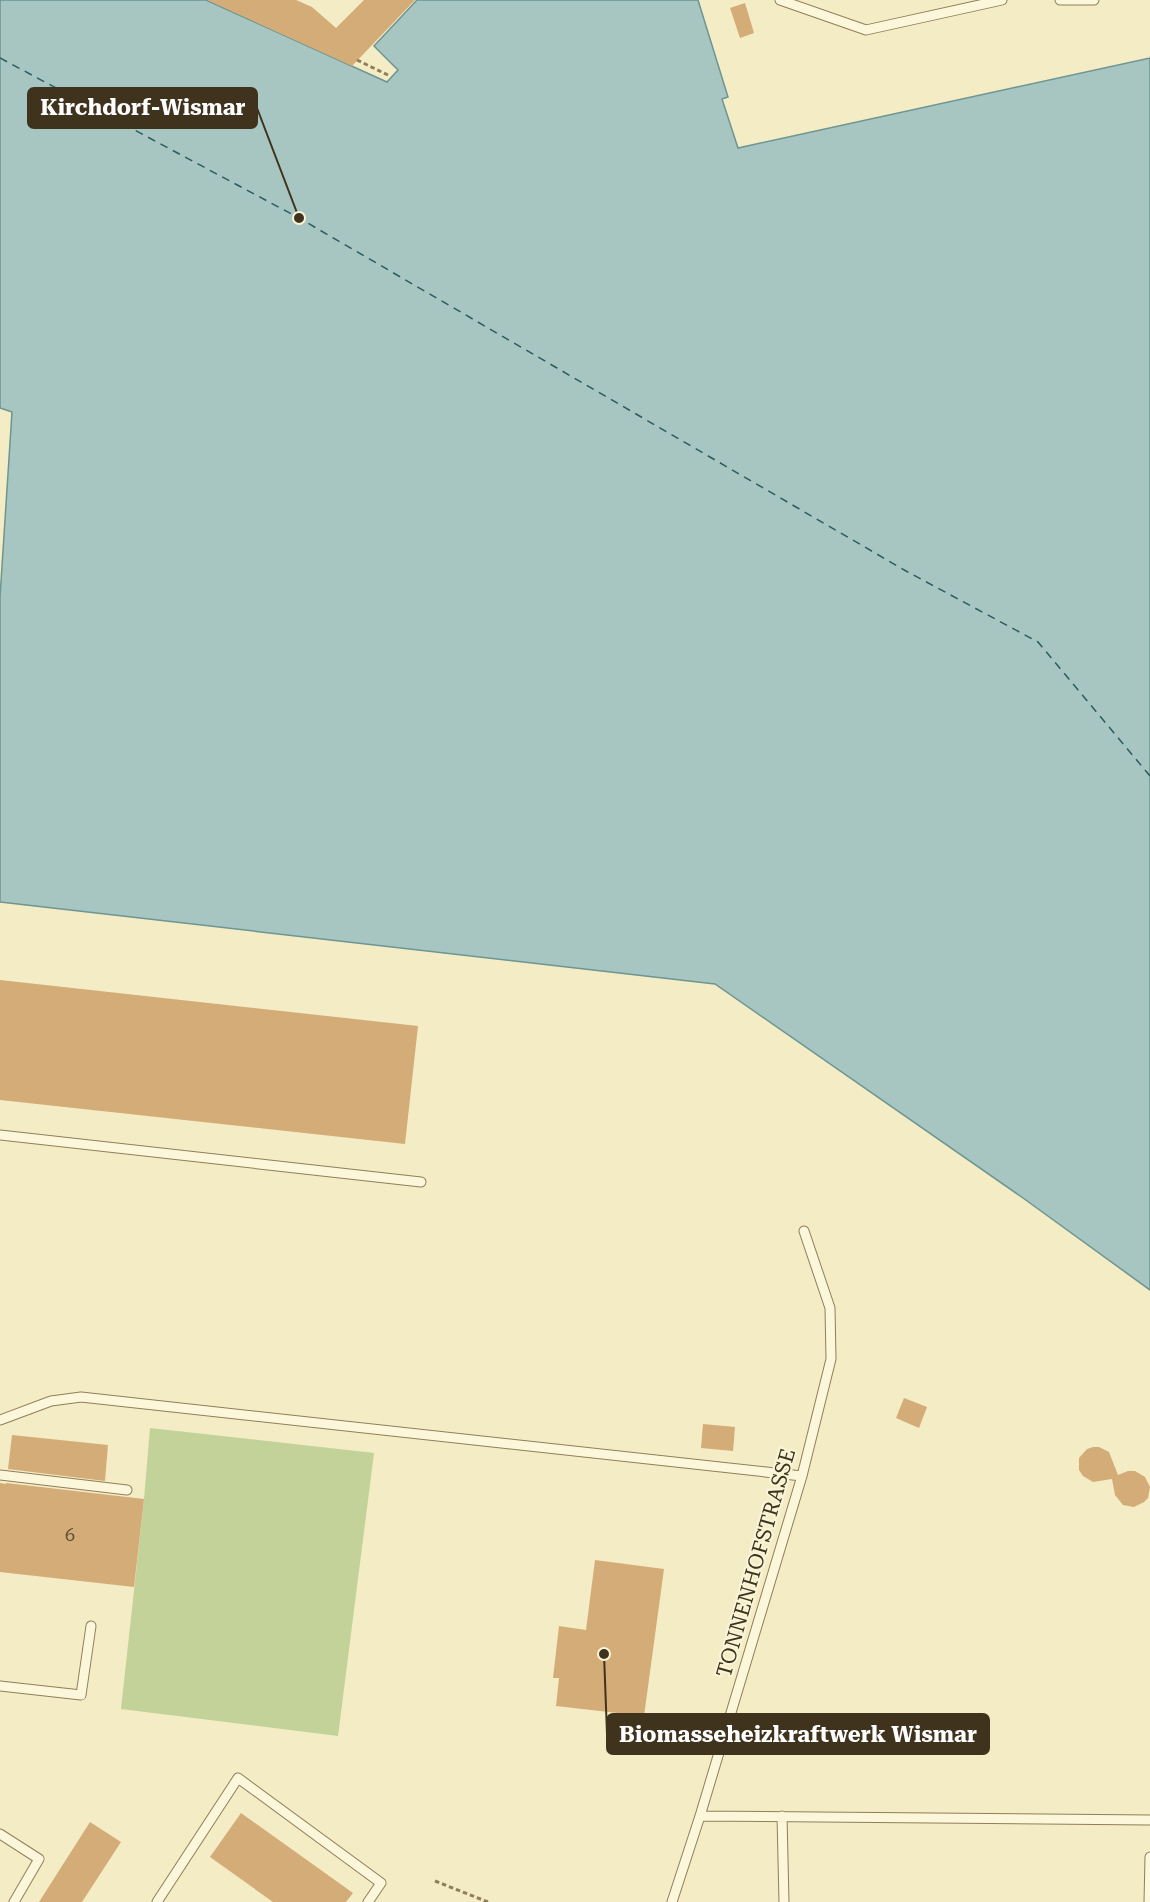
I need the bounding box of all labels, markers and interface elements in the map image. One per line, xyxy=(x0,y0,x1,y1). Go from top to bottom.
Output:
callout: Kirchdorf-Wismar xyxy=(28,88,257,128)
text: Kirchdorf-Wismar xyxy=(40,95,246,120)
street label: TONNENHOFSTRASSE xyxy=(712,1446,800,1680)
house number: 6 xyxy=(65,1524,75,1545)
callout: Biomasseheizkraftwerk Wismar xyxy=(607,1714,989,1754)
text: Biomasseheizkraftwerk Wismar xyxy=(619,1722,977,1747)

